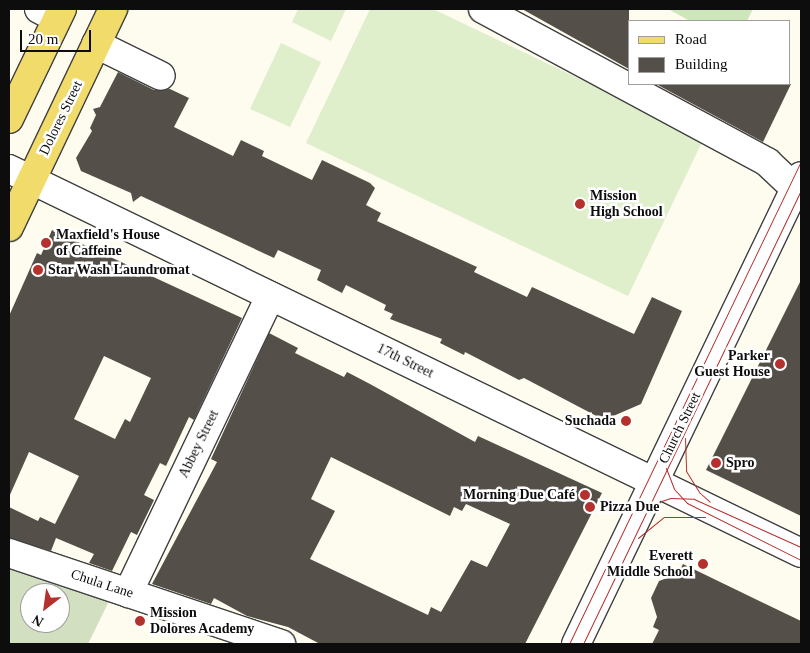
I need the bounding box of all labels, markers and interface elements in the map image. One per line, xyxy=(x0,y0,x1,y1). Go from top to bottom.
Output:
scale bar xyxy=(22,20,94,52)
legend xyxy=(628,20,790,85)
text: 20 m xyxy=(28,31,58,47)
text: Road xyxy=(675,31,707,47)
text: Building xyxy=(675,56,728,72)
street label: Dolores Street xyxy=(36,78,86,158)
place label: Mission High School xyxy=(590,188,663,220)
marker: Mission High School xyxy=(574,198,586,210)
place label: Maxfield's House of Caffeine xyxy=(56,227,160,260)
marker: Maxfield's House of Caffeine xyxy=(40,237,52,249)
place label: Star Wash Laundromat xyxy=(48,262,190,278)
marker: Star Wash Laundromat xyxy=(32,264,44,276)
street label: 17th Street xyxy=(374,340,436,382)
place label: Parker Guest House xyxy=(694,348,770,381)
marker: Parker Guest House xyxy=(774,358,786,370)
street label: Church Street xyxy=(655,390,705,466)
street label: Abbey Street xyxy=(175,407,223,481)
place label: Suchada xyxy=(565,413,616,429)
marker: Suchada xyxy=(620,415,632,427)
place label: Spro xyxy=(726,455,755,471)
marker: Spro xyxy=(710,457,722,469)
place label: Morning Due Café xyxy=(463,487,575,503)
marker: Morning Due Café xyxy=(579,489,591,501)
place label: Pizza Due xyxy=(600,499,659,515)
marker: Pizza Due xyxy=(584,501,596,513)
place label: Everett Middle School xyxy=(607,548,693,580)
marker: Everett Middle School xyxy=(697,558,709,570)
street label: Chula Lane xyxy=(69,566,135,602)
north arrow xyxy=(20,583,70,633)
place label: Mission Dolores Academy xyxy=(150,605,255,638)
text: N xyxy=(30,612,46,630)
marker: Mission Dolores Academy xyxy=(134,615,146,627)

